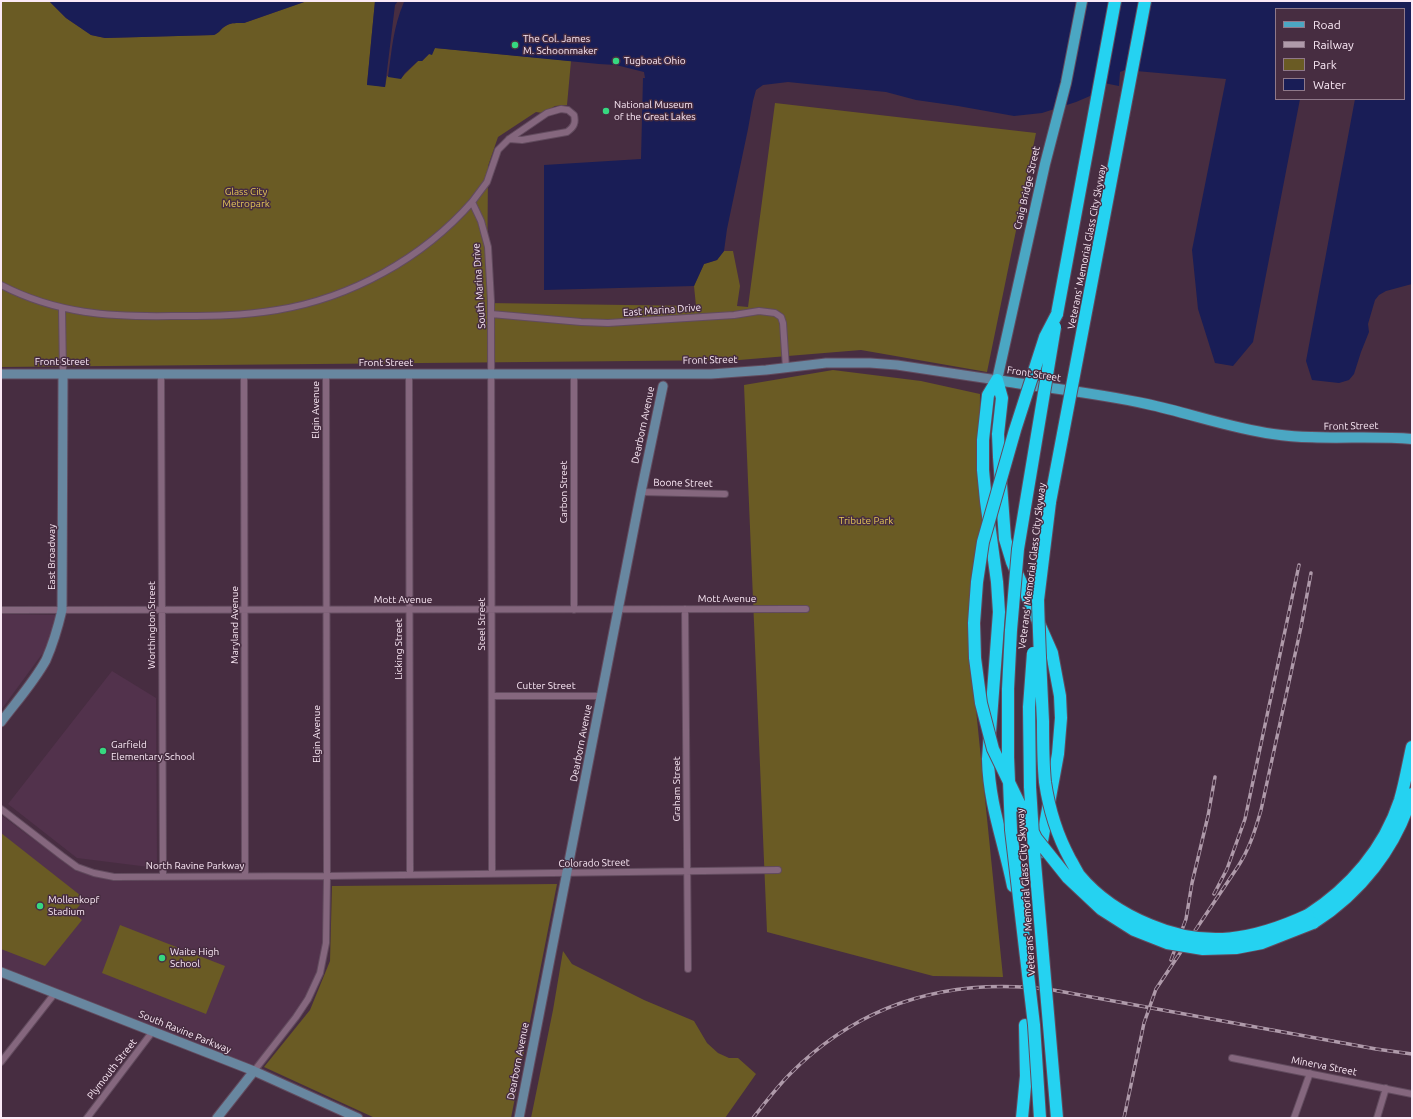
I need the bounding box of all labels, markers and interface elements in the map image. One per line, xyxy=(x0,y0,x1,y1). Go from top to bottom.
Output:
legend xyxy=(1275,8,1405,100)
text: Road xyxy=(1313,18,1341,31)
place label: The Col. James M. Schoonmaker xyxy=(523,33,597,56)
text: Railway xyxy=(1313,38,1354,51)
marker: The Col. James M. Schoonmaker xyxy=(510,40,520,50)
place label: Tugboat Ohio xyxy=(624,55,686,67)
marker: Tugboat Ohio xyxy=(611,56,621,66)
text: Park xyxy=(1313,58,1337,71)
text: Water xyxy=(1313,78,1346,91)
place label: National Museum of the Great Lakes xyxy=(614,99,696,122)
marker: National Museum of the Great Lakes xyxy=(601,106,611,116)
street label: Craig Bridge Street xyxy=(1012,145,1042,231)
street label: Veterans' Memorial Glass City Skyway xyxy=(1065,164,1109,330)
park label: Glass City Metropark xyxy=(222,186,270,210)
street label: South Marina Drive xyxy=(470,243,488,329)
street label: East Marina Drive xyxy=(623,301,701,319)
street label: Front Street xyxy=(683,354,737,366)
street label: Front Street xyxy=(35,356,89,368)
street label: Front Street xyxy=(359,357,413,369)
street label: Front Street xyxy=(1006,364,1062,384)
street label: Elgin Avenue xyxy=(310,381,322,439)
street label: Dearborn Avenue xyxy=(629,385,657,465)
street label: Front Street xyxy=(1324,420,1378,432)
street label: Carbon Street xyxy=(558,461,570,523)
street label: Boone Street xyxy=(653,476,713,490)
street label: Veterans' Memorial Glass City Skyway xyxy=(1016,482,1048,650)
park label: Tribute Park xyxy=(839,515,893,527)
street label: East Broadway xyxy=(46,524,58,590)
street label: Worthington Street xyxy=(146,581,158,669)
street label: Maryland Avenue xyxy=(229,586,241,664)
street label: Mott Avenue xyxy=(698,593,756,605)
street label: Mott Avenue xyxy=(374,594,432,606)
street label: Steel Street xyxy=(476,597,488,651)
street label: Licking Street xyxy=(393,618,405,680)
street label: Cutter Street xyxy=(516,680,576,692)
street label: Dearborn Avenue xyxy=(568,703,594,783)
street label: Elgin Avenue xyxy=(311,705,323,763)
place label: Garfield Elementary School xyxy=(111,739,195,762)
marker: Garfield Elementary School xyxy=(98,746,108,756)
street label: Graham Street xyxy=(671,756,683,822)
street label: Veterans' Memorial Glass City Skyway xyxy=(1014,808,1038,976)
street label: Colorado Street xyxy=(558,856,630,870)
street label: North Ravine Parkway xyxy=(146,860,244,872)
place label: Mollenkopf Stadium xyxy=(48,894,99,918)
marker: Mollenkopf Stadium xyxy=(35,901,45,911)
place label: Waite High School xyxy=(170,946,219,970)
marker: Waite High School xyxy=(157,953,167,963)
street label: South Ravine Parkway xyxy=(137,1008,233,1056)
street label: Dearborn Avenue xyxy=(505,1021,531,1101)
street label: Plymouth Street xyxy=(85,1036,139,1102)
street label: Minerva Street xyxy=(1290,1054,1358,1078)

